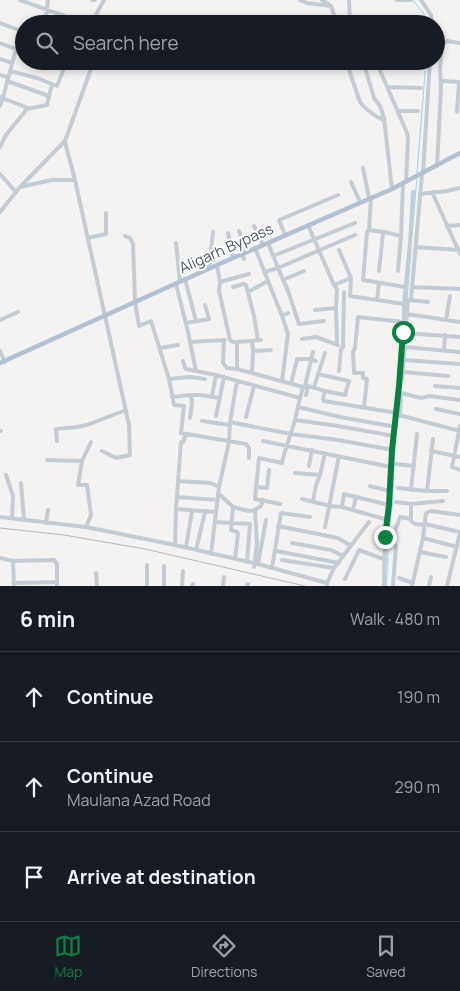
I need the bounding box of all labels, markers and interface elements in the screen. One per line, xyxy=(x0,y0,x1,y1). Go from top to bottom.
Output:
search box xyxy=(15,15,445,70)
icon: search xyxy=(33,29,61,57)
text: Search here xyxy=(73,30,179,56)
street label: Aligarh Bypass xyxy=(176,218,277,278)
route start xyxy=(392,321,415,344)
route end xyxy=(374,526,397,549)
text: 6 min xyxy=(20,605,75,633)
text: Walk · 480 m xyxy=(350,608,440,630)
icon: ahead xyxy=(20,683,48,711)
text: Continue xyxy=(67,684,153,710)
text: 190 m xyxy=(397,686,440,708)
text: Continue xyxy=(67,763,153,789)
icon: ahead xyxy=(20,773,48,801)
text: 290 m xyxy=(394,776,440,798)
text: Maulana Azad Road xyxy=(67,789,211,811)
icon: arrive xyxy=(20,863,48,891)
text: Arrive at destination xyxy=(67,864,256,890)
tab: Map xyxy=(54,932,82,981)
tab: Directions xyxy=(191,932,257,981)
tab: Saved xyxy=(366,932,406,981)

